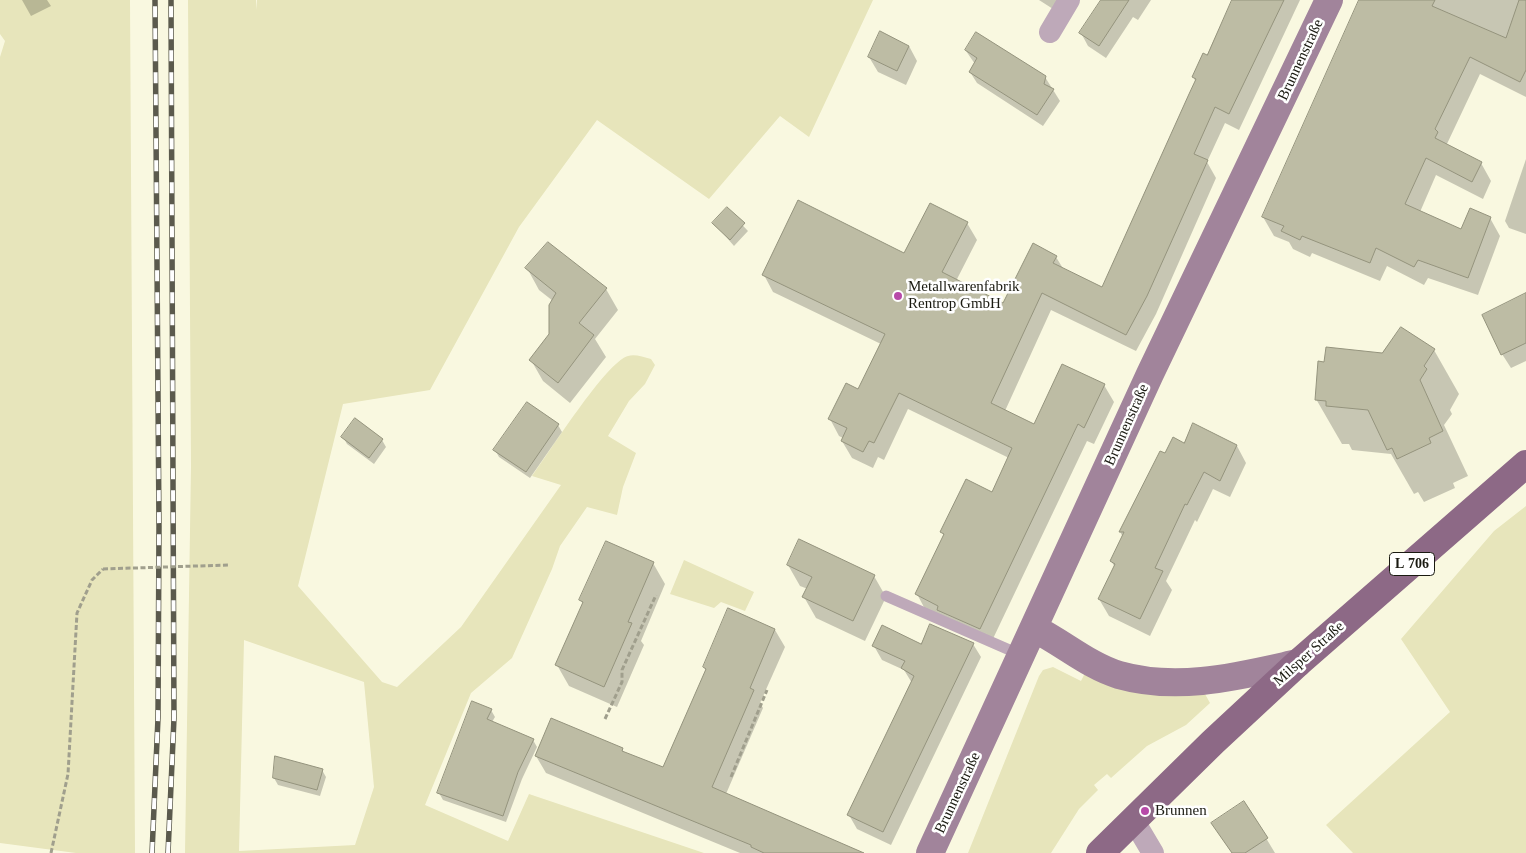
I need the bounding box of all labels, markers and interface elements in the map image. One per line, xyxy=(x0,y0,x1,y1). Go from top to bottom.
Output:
street label: Brunnenstraße xyxy=(1274,17,1328,103)
place label: Metallwarenfabrik Rentrop GmbH xyxy=(908,278,1020,313)
marker: Metallwarenfabrik Rentrop GmbH xyxy=(892,290,904,302)
street label: Brunnenstraße xyxy=(1101,381,1153,469)
road number: L 706 xyxy=(1390,552,1434,576)
street label: Milsper Straße xyxy=(1270,618,1348,690)
street label: Brunnenstraße xyxy=(931,750,985,836)
place label: Brunnen xyxy=(1155,802,1207,820)
marker: Brunnen xyxy=(1139,805,1151,817)

